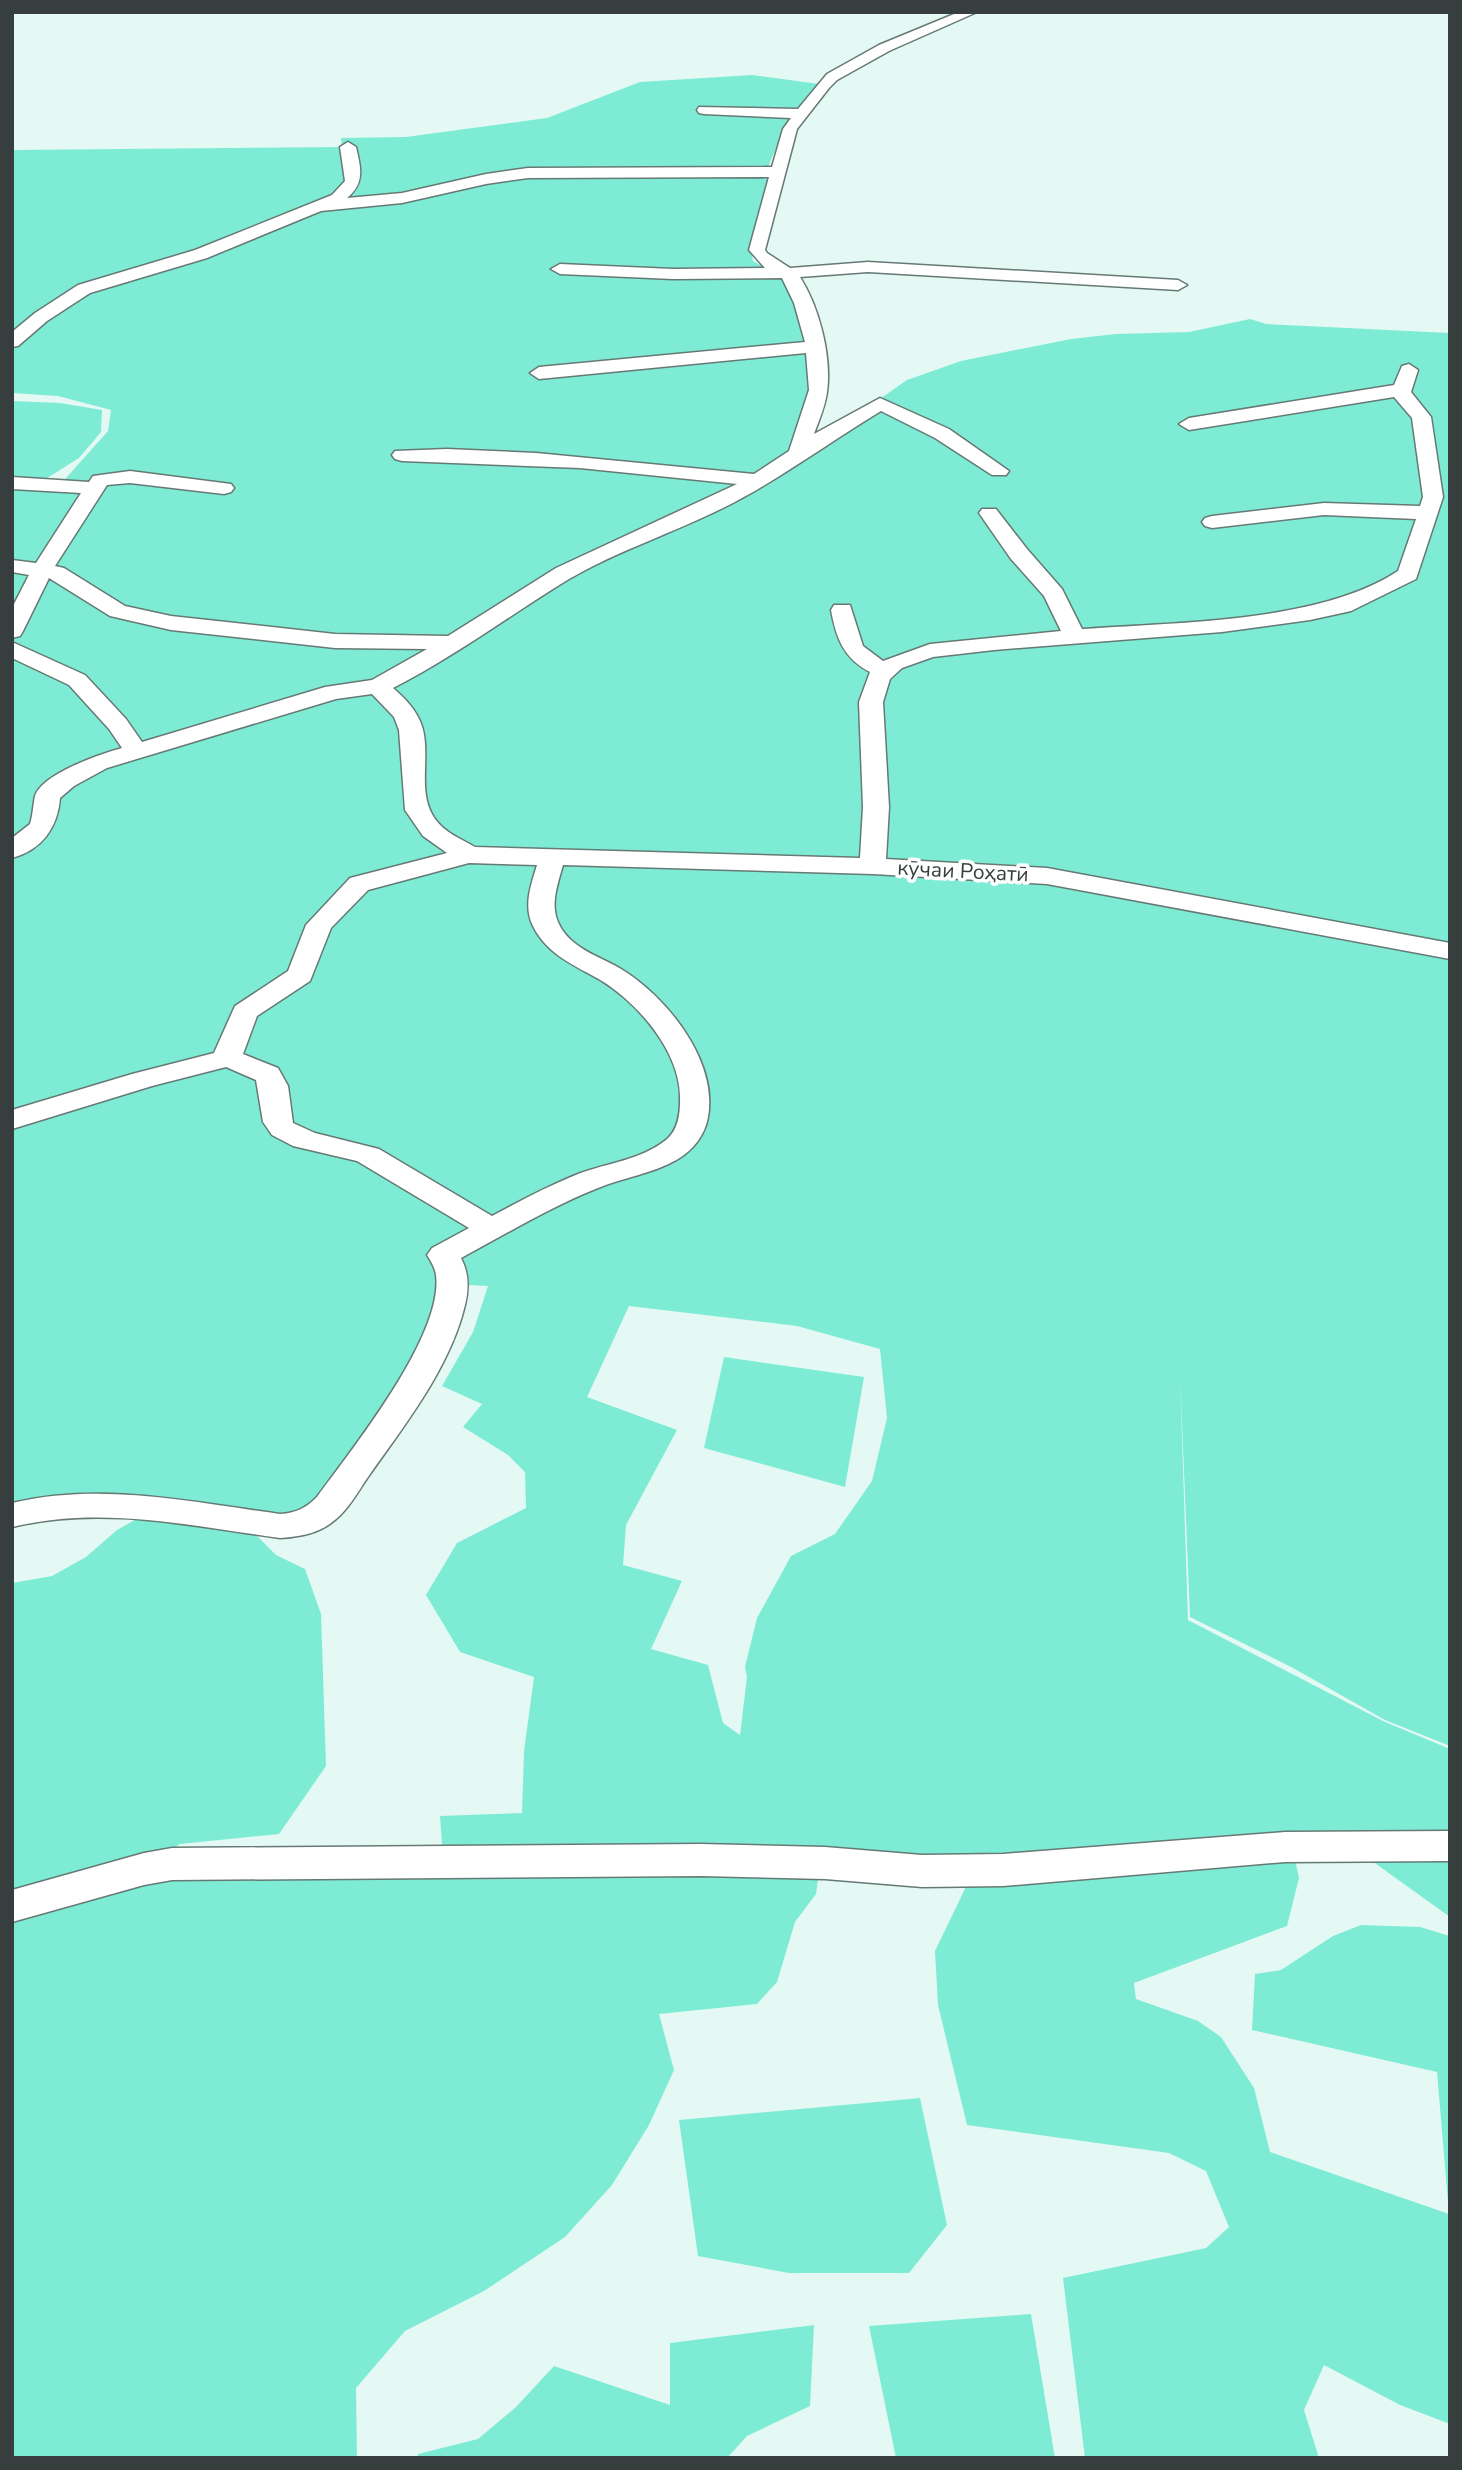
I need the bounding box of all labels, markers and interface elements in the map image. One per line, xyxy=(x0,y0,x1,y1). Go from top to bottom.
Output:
street label: кӯчаи Роҳатӣ xyxy=(897,854,1029,888)

